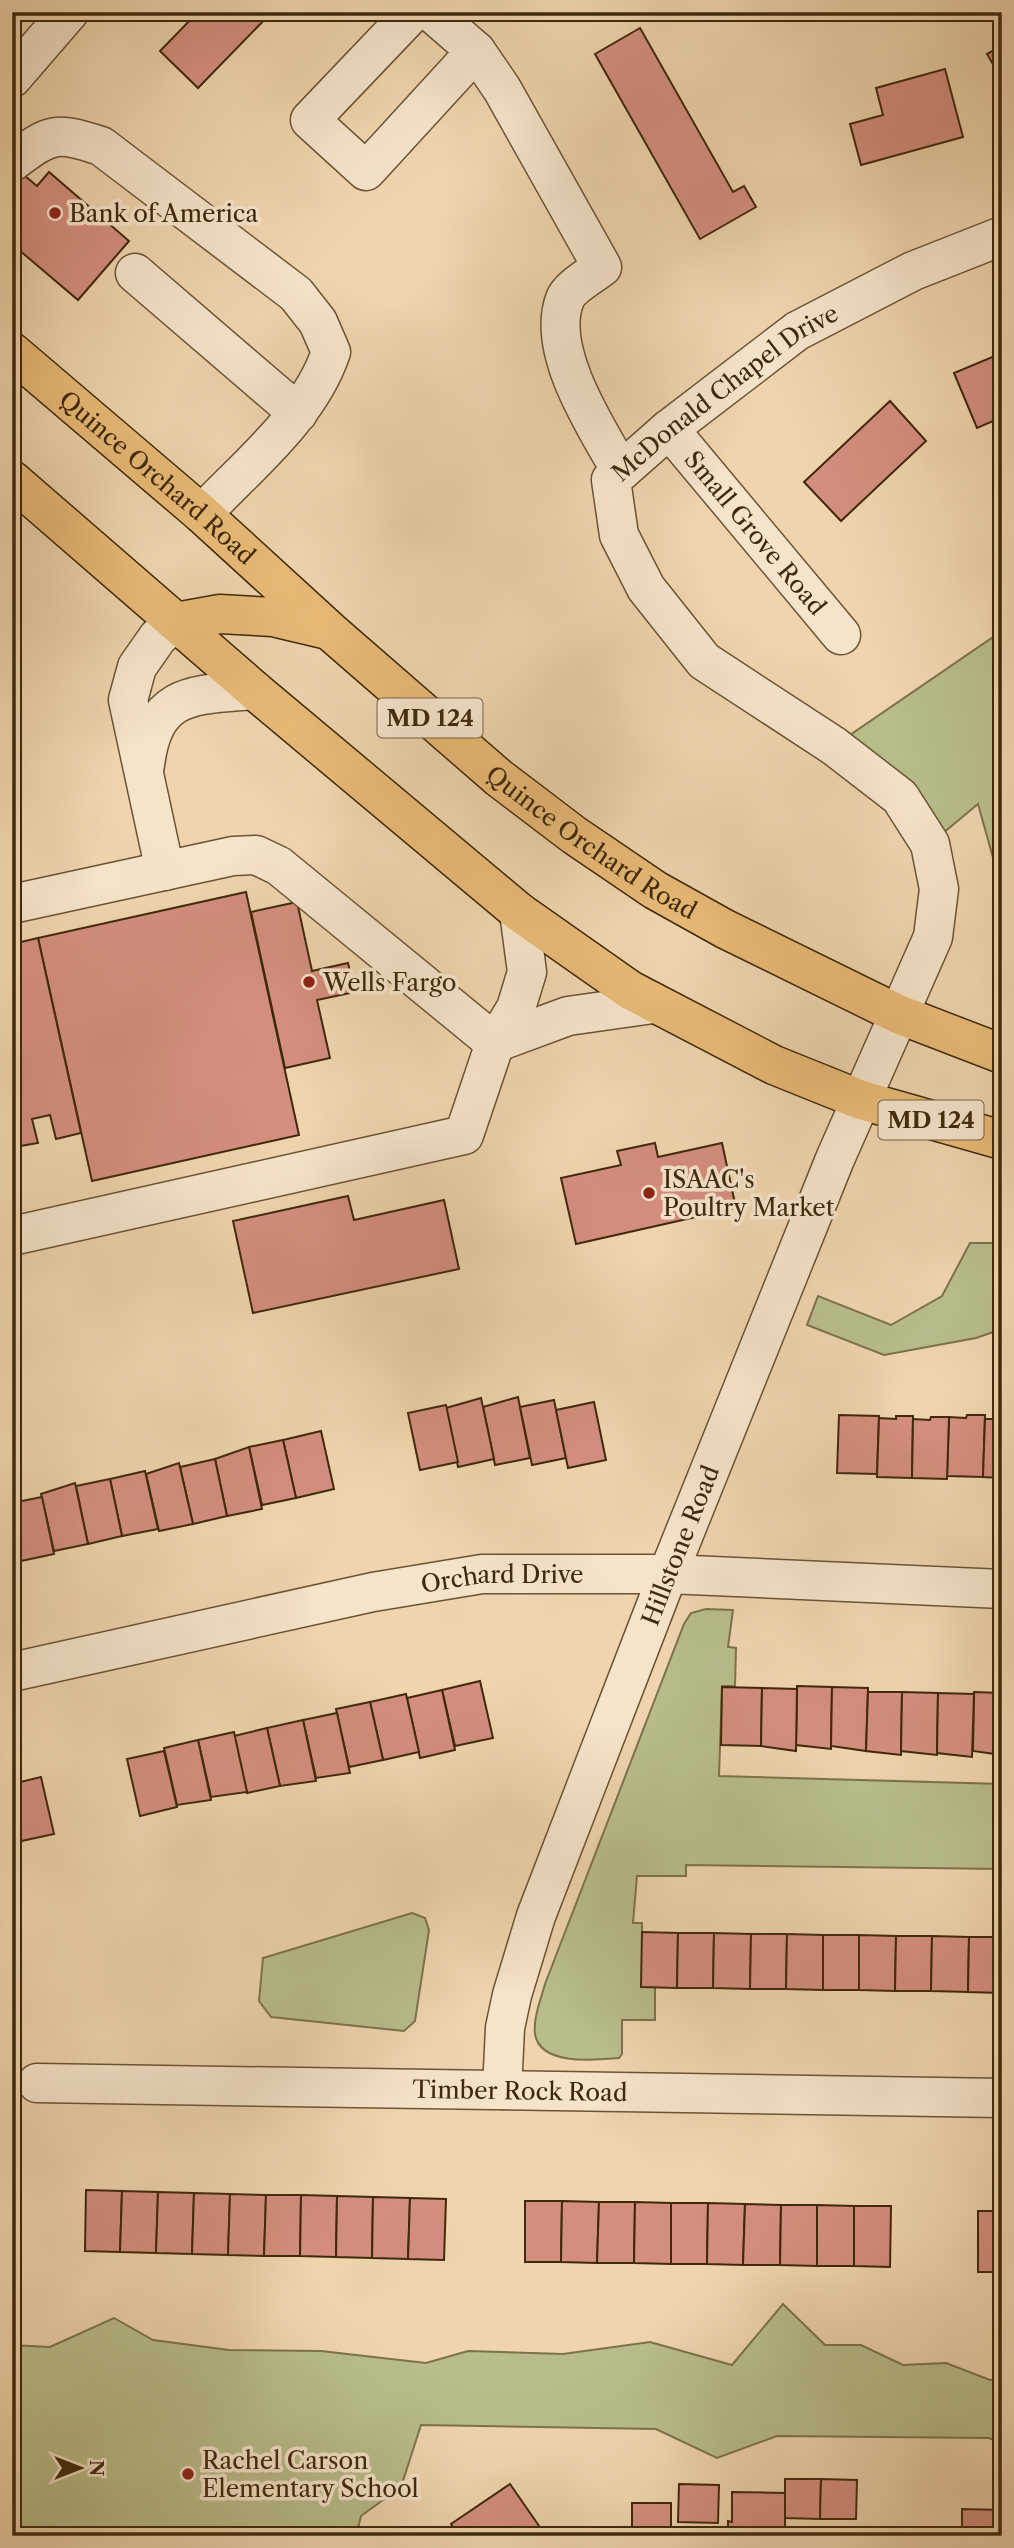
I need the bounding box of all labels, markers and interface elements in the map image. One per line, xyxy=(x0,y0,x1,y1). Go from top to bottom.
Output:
place label: Bank of America xyxy=(69,199,258,228)
marker: Bank of America xyxy=(47,205,63,221)
street label: McDonald Chapel Drive xyxy=(606,298,843,487)
street label: Quince Orchard Road xyxy=(54,384,262,570)
street label: Small Grove Road xyxy=(679,445,833,621)
road number: MD 124 xyxy=(378,698,482,738)
street label: Quince Orchard Road xyxy=(480,759,702,925)
place label: Wells Fargo xyxy=(322,968,456,997)
marker: Wells Fargo xyxy=(301,974,317,990)
road number: MD 124 xyxy=(878,1100,984,1140)
place label: ISAAC's Poultry Market xyxy=(663,1165,835,1222)
marker: ISAAC's Poultry Market xyxy=(641,1185,657,1201)
street label: Hillstone Road xyxy=(635,1461,725,1630)
street label: Orchard Drive xyxy=(419,1560,583,1598)
street label: Timber Rock Road xyxy=(412,2074,628,2107)
north arrow xyxy=(46,2432,116,2502)
place label: Rachel Carson Elementary School xyxy=(202,2446,419,2503)
text: N xyxy=(85,2460,108,2476)
marker: Rachel Carson Elementary School xyxy=(180,2466,196,2482)

